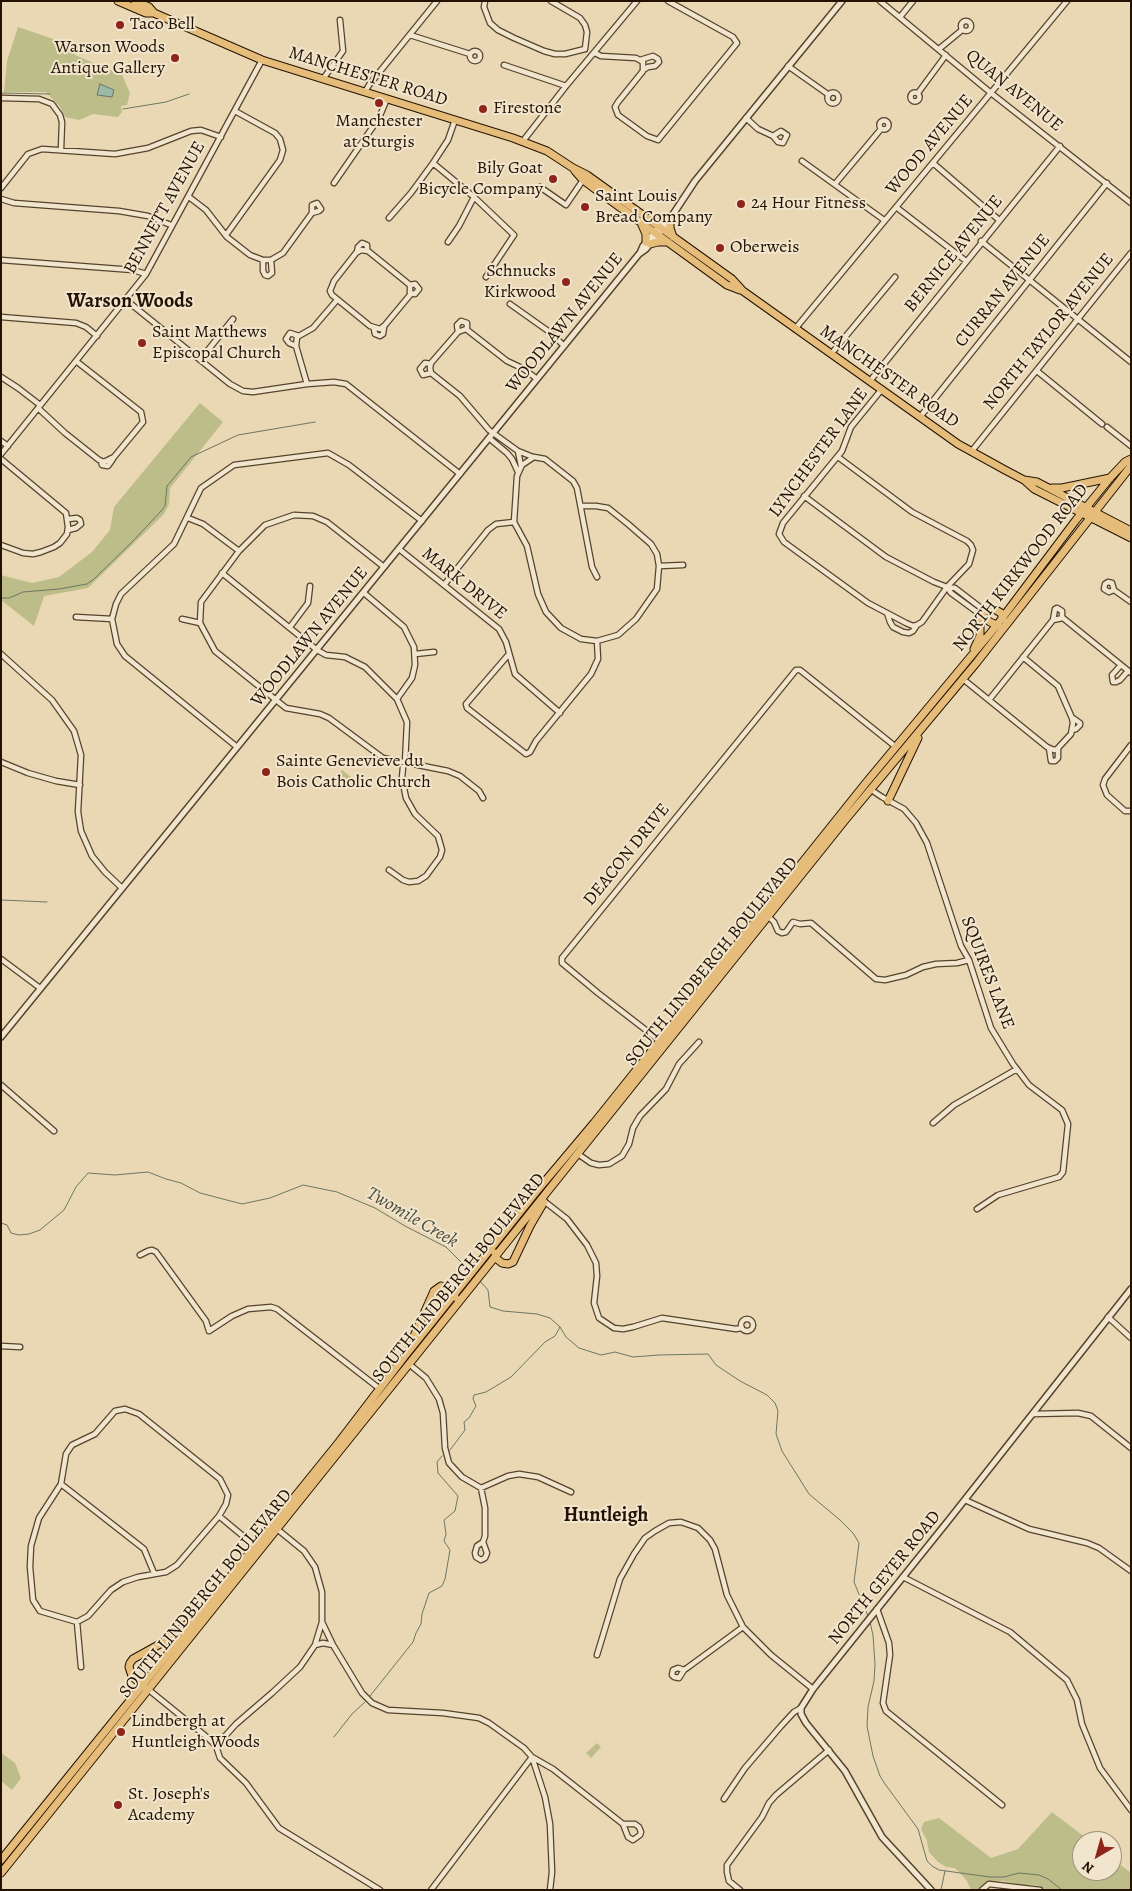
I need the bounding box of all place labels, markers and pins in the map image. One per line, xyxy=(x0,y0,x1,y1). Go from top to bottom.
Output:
place label: Taco Bell xyxy=(130,14,195,36)
marker: Taco Bell xyxy=(114,19,126,31)
place label: Warson Woods Antique Gallery xyxy=(51,37,165,80)
marker: Warson Woods Antique Gallery xyxy=(169,52,181,64)
marker: Manchester at Sturgis xyxy=(373,97,385,109)
place label: Firestone xyxy=(493,98,562,120)
marker: Firestone xyxy=(477,103,489,115)
place label: Manchester at Sturgis xyxy=(336,111,422,154)
place label: Bily Goat Bicycle Company xyxy=(418,158,543,200)
marker: Bily Goat Bicycle Company xyxy=(547,173,559,185)
place label: Saint Louis Bread Company xyxy=(595,186,712,228)
place label: 24 Hour Fitness xyxy=(751,193,866,215)
marker: 24 Hour Fitness xyxy=(735,198,747,210)
marker: Saint Louis Bread Company xyxy=(579,201,591,213)
place label: Oberweis xyxy=(730,237,800,259)
marker: Oberweis xyxy=(714,242,726,254)
place label: Schnucks Kirkwood xyxy=(484,261,556,304)
marker: Schnucks Kirkwood xyxy=(560,276,572,288)
place label: Saint Matthews Episcopal Church xyxy=(152,322,281,364)
marker: Saint Matthews Episcopal Church xyxy=(136,337,148,349)
place label: Sainte Genevieve du Bois Catholic Church xyxy=(276,751,431,794)
marker: Sainte Genevieve du Bois Catholic Church xyxy=(260,766,272,778)
place label: Lindbergh at Huntleigh Woods xyxy=(131,1711,260,1754)
marker: Lindbergh at Huntleigh Woods xyxy=(115,1726,127,1738)
place label: St. Joseph's Academy xyxy=(128,1784,210,1826)
marker: St. Joseph's Academy xyxy=(112,1799,124,1811)

